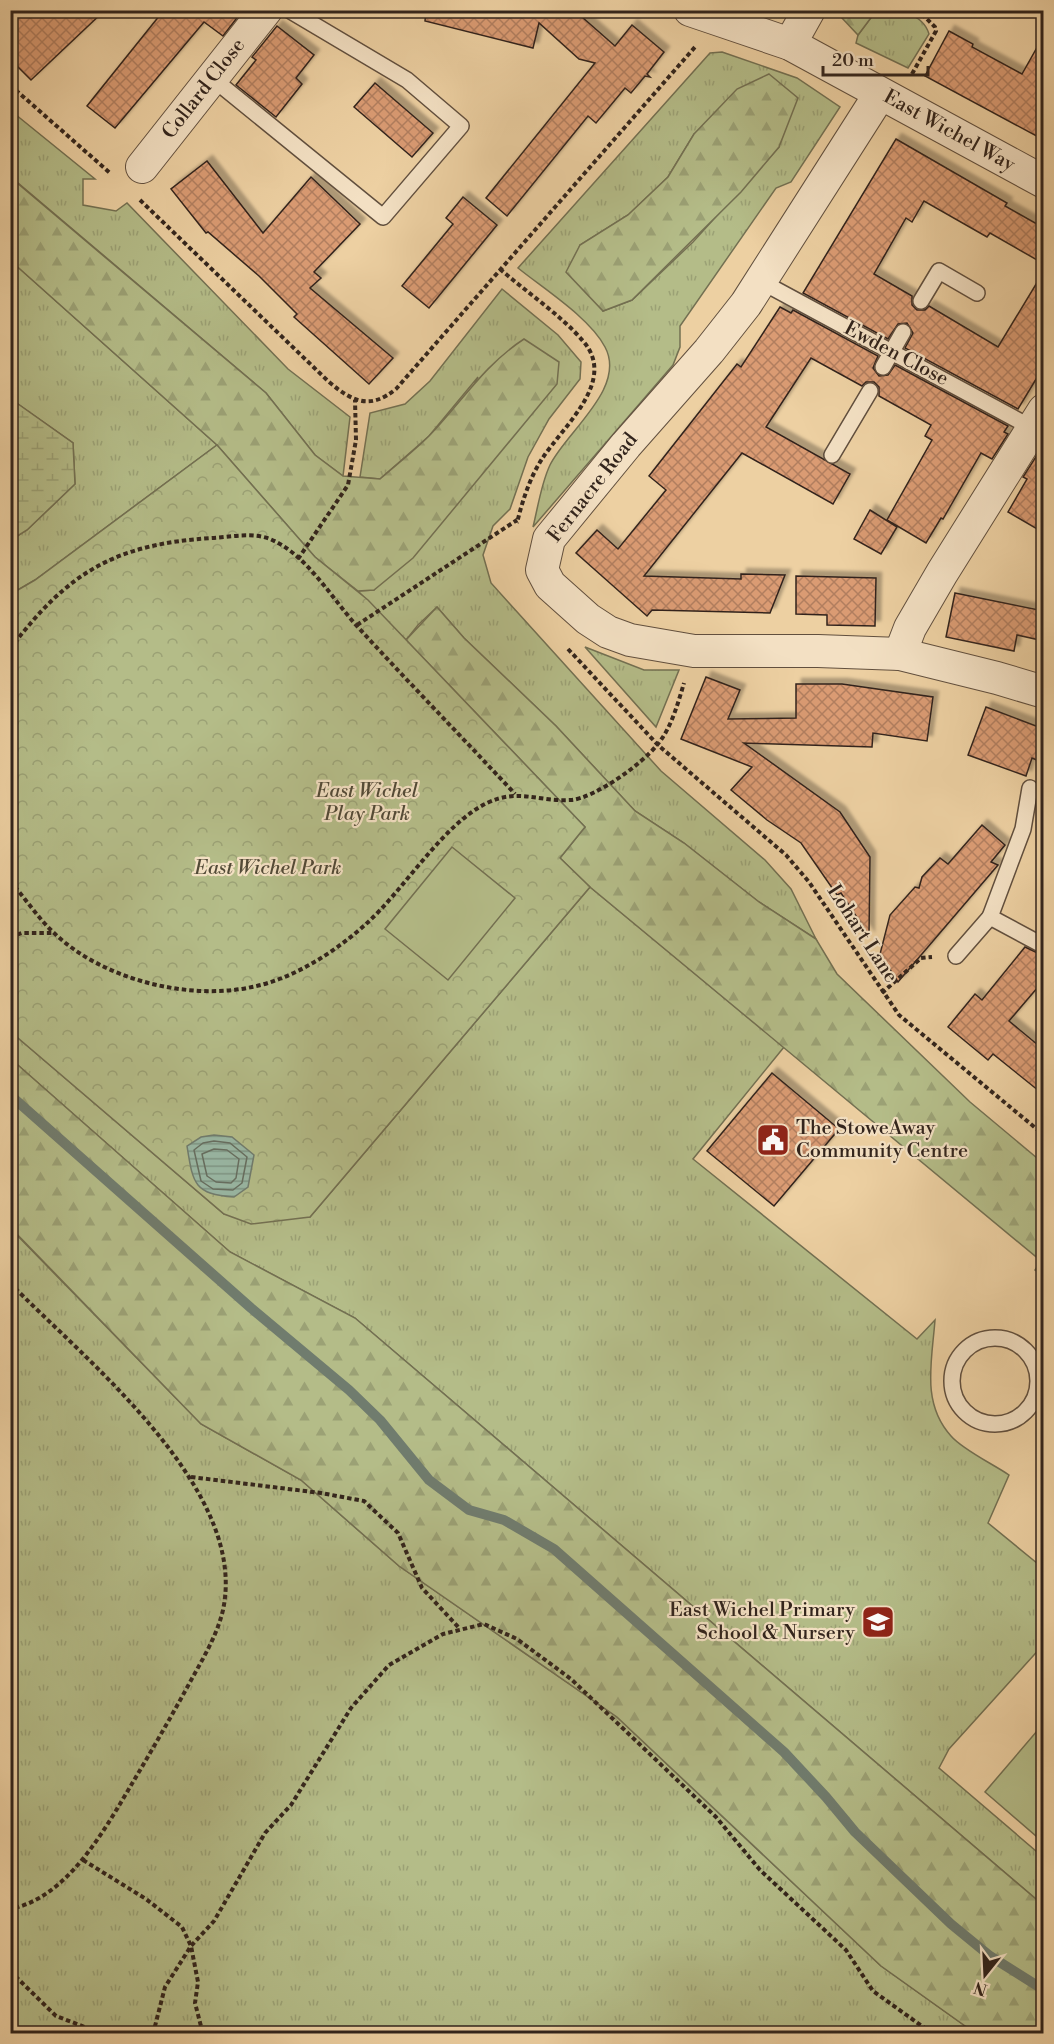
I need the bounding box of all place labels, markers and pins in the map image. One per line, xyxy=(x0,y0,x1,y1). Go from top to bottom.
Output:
place label: The StoweAway Community Centre xyxy=(796,1116,968,1164)
public building icon: The StoweAway Community Centre xyxy=(755,1122,791,1158)
place label: East Wichel Primary School & Nursery xyxy=(669,1598,855,1646)
school or university icon: East Wichel Primary School & Nursery xyxy=(860,1604,896,1640)

